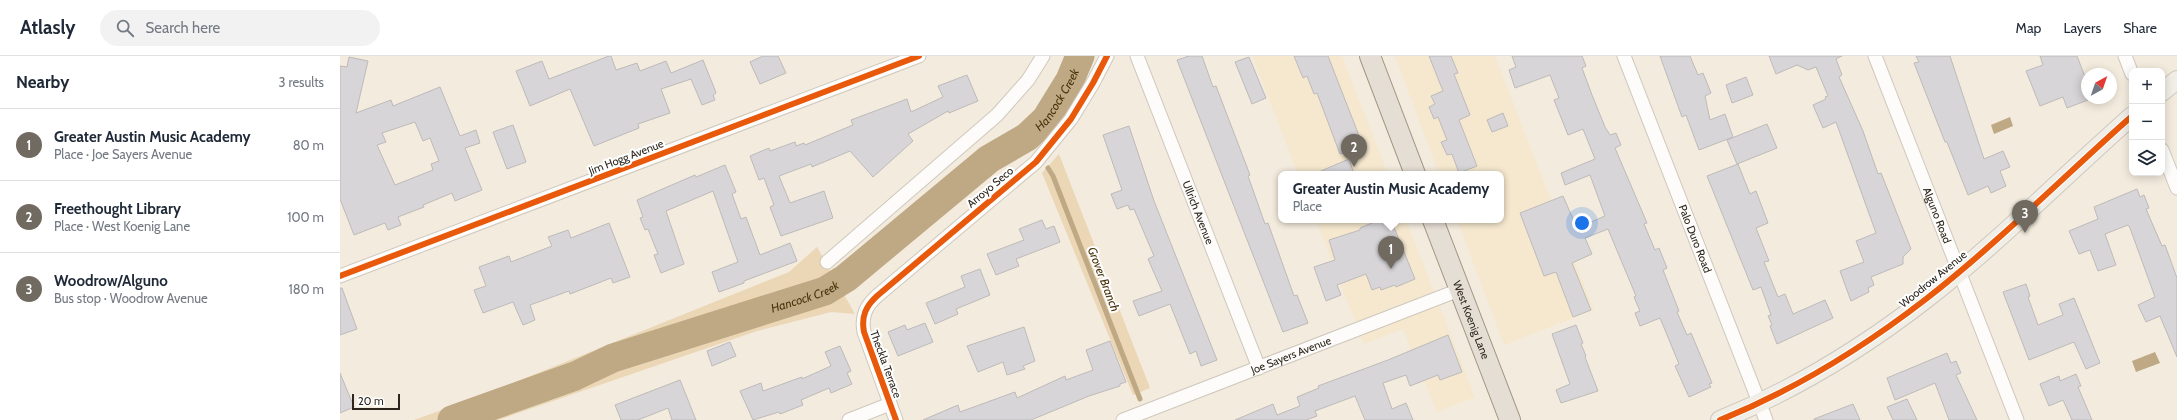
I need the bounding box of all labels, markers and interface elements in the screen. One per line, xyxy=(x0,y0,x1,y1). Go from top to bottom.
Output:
search box xyxy=(100,10,380,46)
text: Atlasly xyxy=(20,16,76,39)
icon: search xyxy=(114,17,136,39)
text: Search here xyxy=(146,19,220,37)
text: Map xyxy=(2016,19,2041,37)
text: Layers xyxy=(2063,19,2101,37)
text: Share xyxy=(2123,19,2157,37)
water label: Hancock Creek xyxy=(1031,65,1082,134)
north arrow xyxy=(2081,68,2117,104)
map controls xyxy=(2129,68,2165,176)
button: + xyxy=(2129,68,2165,104)
text: Nearby xyxy=(16,72,69,92)
text: 3 results xyxy=(278,74,324,90)
button: − xyxy=(2129,104,2165,140)
text: Greater Austin Music Academy xyxy=(54,128,251,146)
pin: 2 xyxy=(1341,134,1367,167)
street label: Jim Hogg Avenue xyxy=(586,136,666,178)
text: 1 xyxy=(27,137,31,153)
text: 80 m xyxy=(293,137,324,153)
button: layers xyxy=(2129,140,2165,176)
text: Place · Joe Sayers Avenue xyxy=(54,146,192,162)
street label: Arroyo Seco xyxy=(964,163,1016,211)
popup xyxy=(1278,171,1504,223)
street label: Ullrich Avenue xyxy=(1179,179,1217,247)
text: Greater Austin Music Academy xyxy=(1293,180,1489,198)
street label: Alguno Road xyxy=(1920,185,1954,245)
text: Place xyxy=(1293,198,1322,214)
text: Freethought Library xyxy=(54,200,181,218)
pin: 3 xyxy=(2012,200,2038,233)
street label: Palo Duro Road xyxy=(1676,203,1715,275)
text: 2 xyxy=(26,209,32,225)
text: 100 m xyxy=(287,209,324,225)
your location xyxy=(1572,213,1592,233)
text: Place · West Koenig Lane xyxy=(54,218,190,234)
pin: 1 xyxy=(1378,236,1404,269)
water label: Grover Branch xyxy=(1085,245,1123,313)
street label: Woodrow Avenue xyxy=(1896,247,1970,311)
text: Woodrow/Alguno xyxy=(54,272,168,290)
water label: Hancock Creek xyxy=(769,277,842,315)
street label: West Koenig Lane xyxy=(1450,279,1493,361)
text: 3 xyxy=(25,281,33,297)
text: 180 m xyxy=(288,281,324,297)
text: Bus stop · Woodrow Avenue xyxy=(54,290,208,306)
street label: Theckla Terrace xyxy=(867,328,905,400)
street label: Joe Sayers Avenue xyxy=(1248,333,1333,377)
scale bar xyxy=(352,392,400,411)
text: 20 m xyxy=(358,394,384,408)

